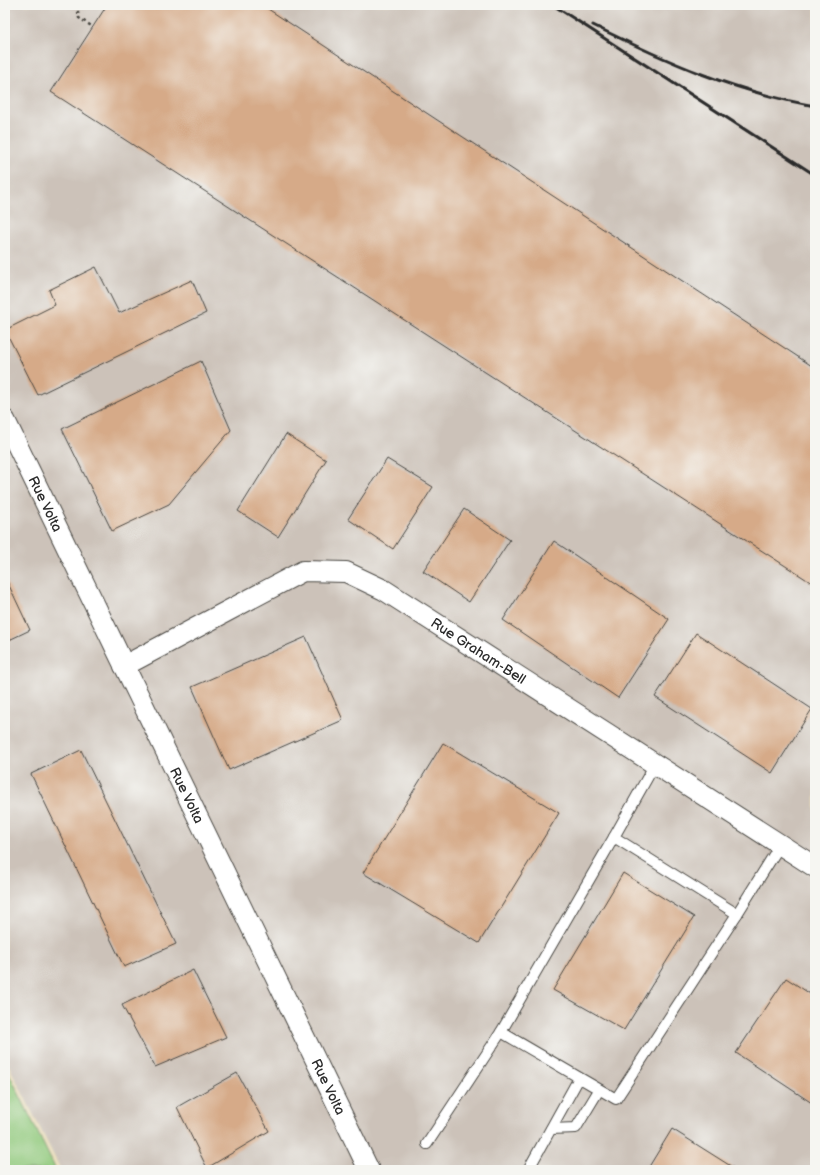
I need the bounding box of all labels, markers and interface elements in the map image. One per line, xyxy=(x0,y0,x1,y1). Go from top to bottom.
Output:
street label: Rue Volta xyxy=(25,473,66,534)
street label: Rue Graham-Bell xyxy=(428,614,529,688)
street label: Rue Volta xyxy=(166,764,208,826)
street label: Rue Volta xyxy=(308,1056,349,1117)

